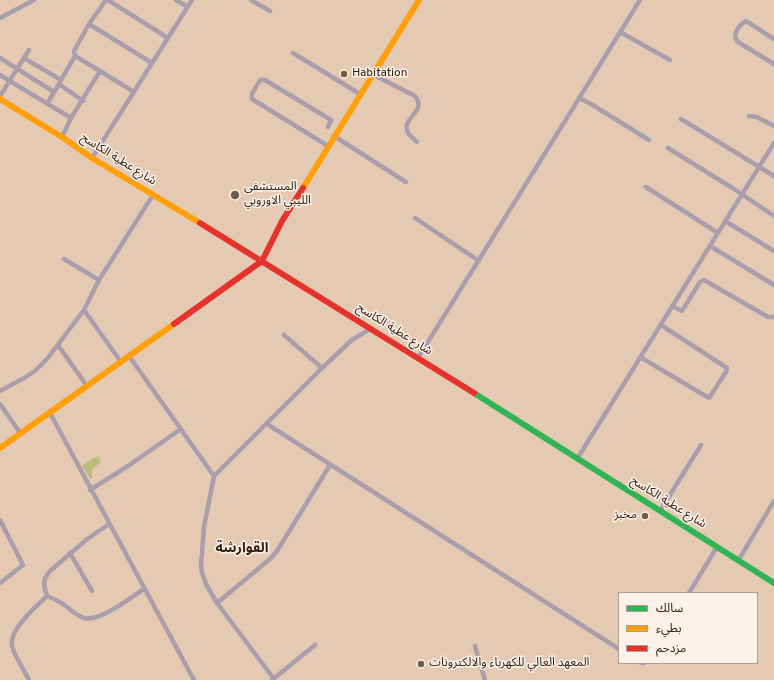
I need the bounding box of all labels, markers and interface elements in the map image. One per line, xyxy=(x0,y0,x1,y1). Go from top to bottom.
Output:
place label: Habitation xyxy=(352,67,407,81)
marker: Habitation xyxy=(339,69,349,79)
street label: شارع عطية الكاسح xyxy=(77,131,159,189)
place label: المستشفی الليبي الاوروبي xyxy=(244,181,311,209)
marker: المستشفی الليبي الاوروبي xyxy=(229,189,241,201)
street label: شارع عطية الكاسح xyxy=(353,301,435,359)
street label: شارع عطية الكاسح xyxy=(627,474,709,532)
place label: مخبز xyxy=(614,509,637,523)
marker: مخبز xyxy=(640,511,650,521)
district label: القوارشة xyxy=(216,541,268,557)
legend xyxy=(618,592,758,664)
text: سالك xyxy=(656,601,683,617)
text: بطيء xyxy=(656,621,682,637)
text: مزدحم xyxy=(656,641,686,657)
place label: المعهد العالي للكهرباء والالكترونات xyxy=(429,657,589,671)
marker: المعهد العالي للكهرباء والالكترونات xyxy=(416,659,426,669)

